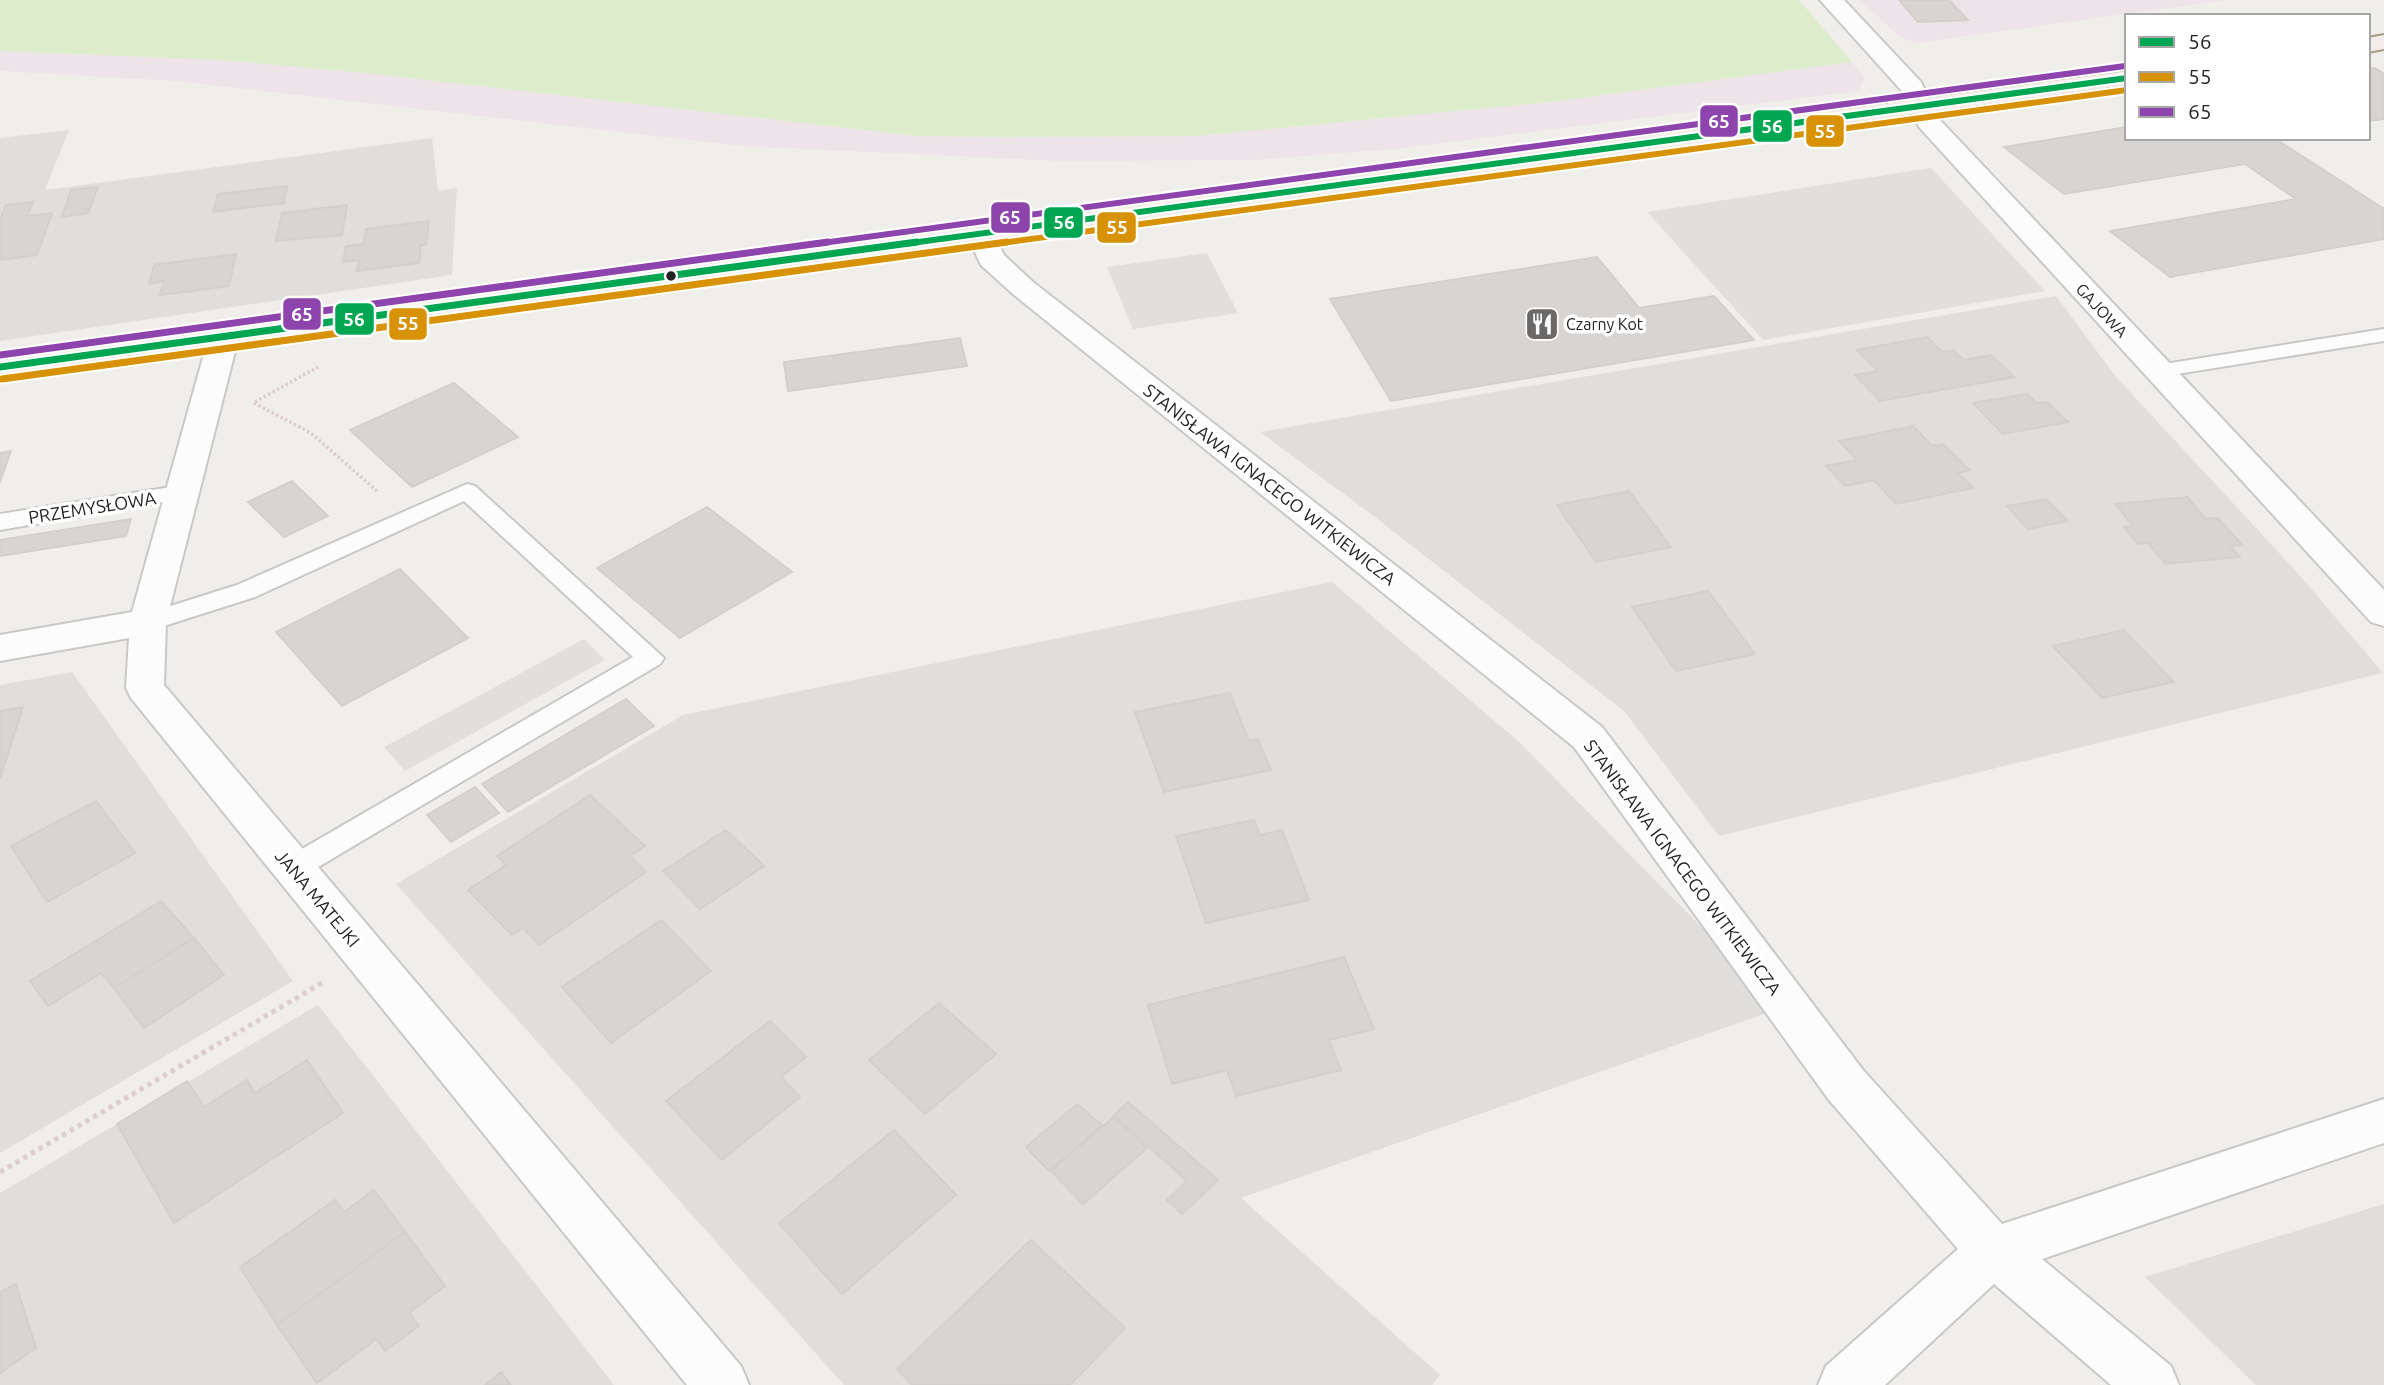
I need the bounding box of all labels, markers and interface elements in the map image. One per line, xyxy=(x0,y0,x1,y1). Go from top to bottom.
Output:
legend xyxy=(2125,14,2370,140)
text: 56 xyxy=(2188,29,2212,53)
text: 55 xyxy=(2188,64,2212,88)
text: 65 xyxy=(2188,99,2212,123)
line badge: 65 xyxy=(1699,104,1739,138)
line badge: 56 xyxy=(1752,109,1793,143)
text: 65 xyxy=(1708,110,1730,132)
line badge: 55 xyxy=(1805,114,1845,148)
text: 56 xyxy=(1761,115,1783,137)
text: 55 xyxy=(1814,120,1836,142)
line badge: 65 xyxy=(990,201,1031,234)
text: 65 xyxy=(999,206,1021,228)
line badge: 56 xyxy=(1043,206,1084,239)
text: 56 xyxy=(1053,211,1075,233)
line badge: 55 xyxy=(1096,211,1137,244)
text: 55 xyxy=(1106,216,1128,238)
unlabelled marker xyxy=(664,269,678,283)
street label: GAJOWA xyxy=(2073,279,2132,341)
line badge: 65 xyxy=(282,297,322,331)
line badge: 56 xyxy=(334,302,375,336)
text: 65 xyxy=(291,303,313,325)
restaurant icon: Czarny Kot xyxy=(1523,305,1561,343)
line badge: 55 xyxy=(388,307,428,341)
text: 56 xyxy=(343,308,365,330)
text: 55 xyxy=(397,312,419,334)
place label: Czarny Kot xyxy=(1566,315,1644,333)
street label: STANISŁAWA IGNACEGO WITKIEWICZA xyxy=(1140,379,1400,589)
street label: PRZEMYSŁOWA xyxy=(27,487,158,527)
street label: STANISŁAWA IGNACEGO WITKIEWICZA xyxy=(1580,736,1786,999)
street label: JANA MATEJKI xyxy=(272,845,364,951)

